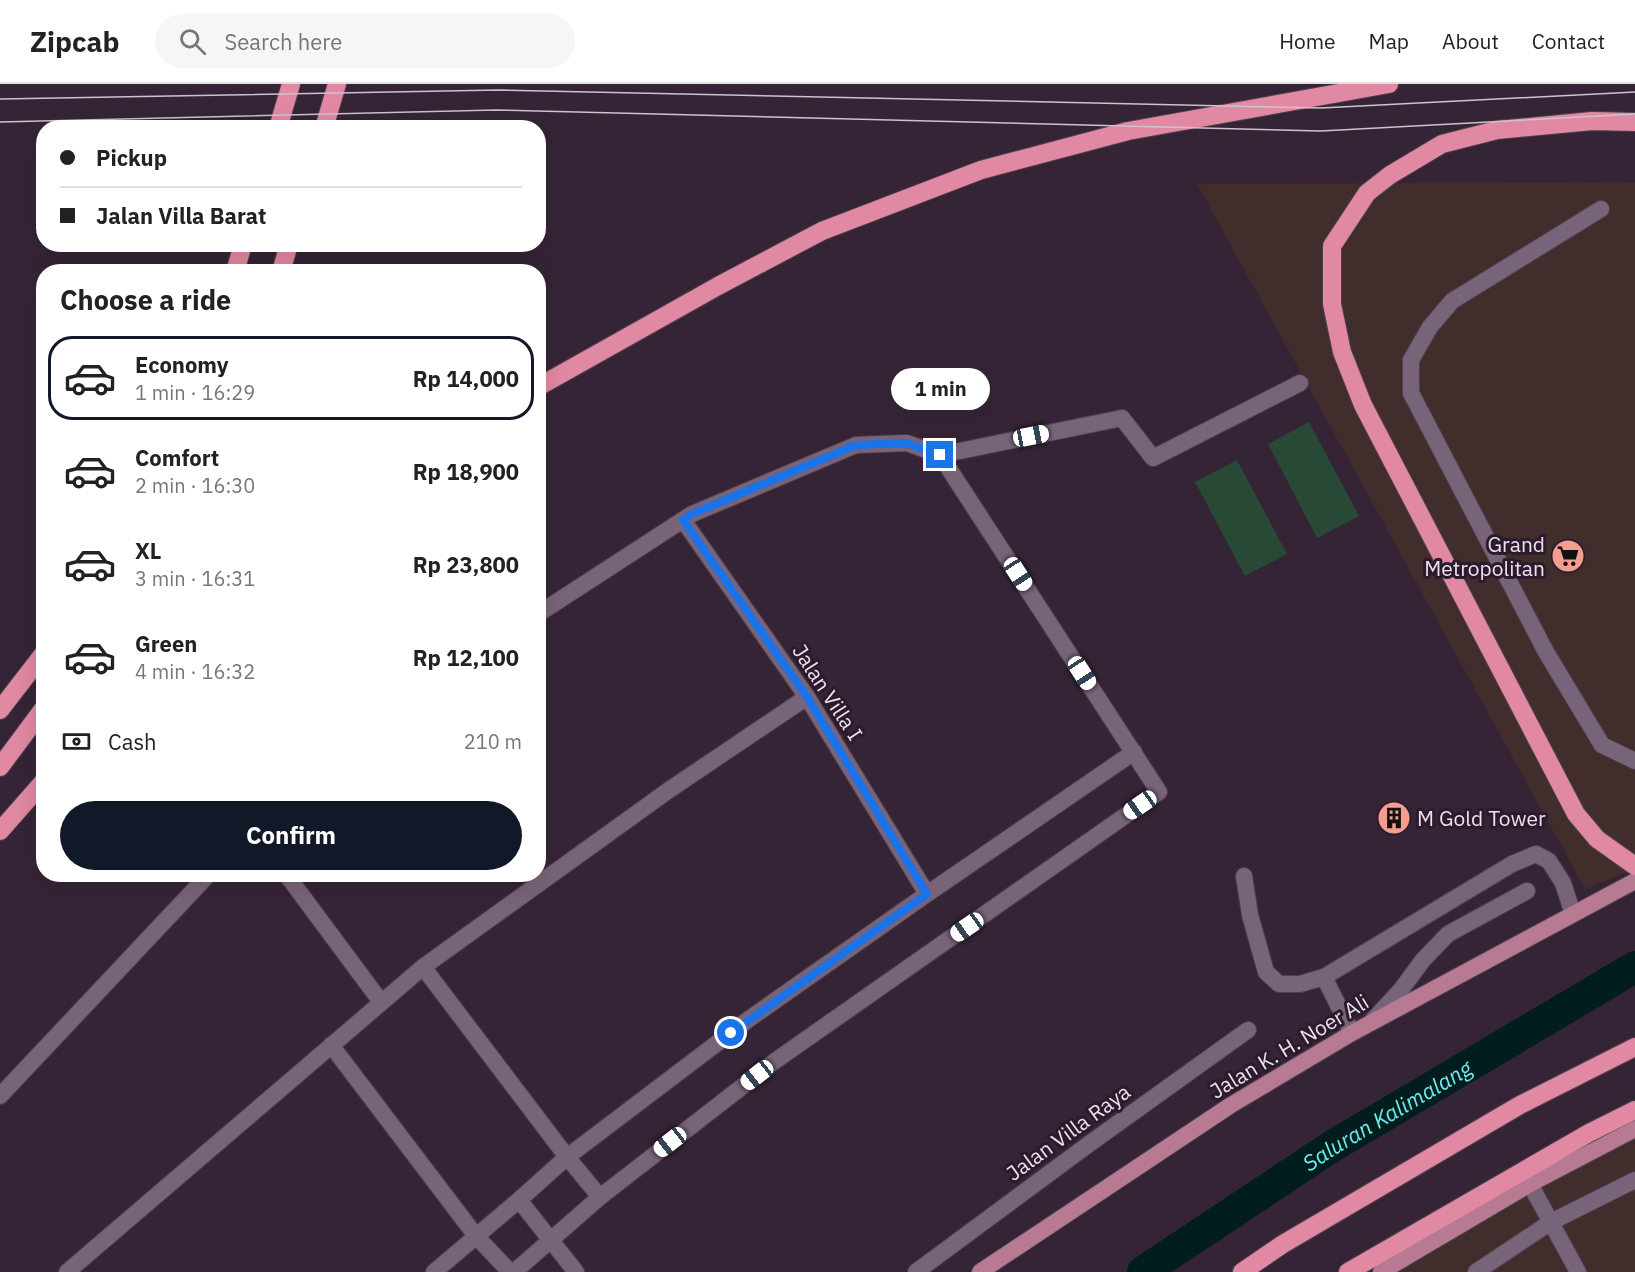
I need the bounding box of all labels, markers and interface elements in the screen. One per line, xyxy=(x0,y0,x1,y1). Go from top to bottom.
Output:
search box xyxy=(155,14,575,68)
text: Zipcab xyxy=(30,23,119,60)
icon: search xyxy=(176,25,209,58)
text: Search here xyxy=(224,27,342,56)
text: Home xyxy=(1279,27,1336,55)
text: Map xyxy=(1369,27,1409,55)
text: About xyxy=(1442,27,1499,55)
text: Contact xyxy=(1532,27,1605,55)
text: Pickup xyxy=(96,143,167,172)
text: Jalan Villa Barat xyxy=(96,201,266,230)
text: Choose a ride xyxy=(60,282,231,317)
text: Economy xyxy=(135,350,229,379)
icon: car xyxy=(63,351,117,405)
text: Rp 14,000 xyxy=(413,364,519,393)
callout: 1 min xyxy=(890,368,990,410)
text: 1 min xyxy=(914,375,967,402)
text: 1 min · 16:29 xyxy=(135,379,255,406)
car xyxy=(1012,424,1050,448)
route end xyxy=(926,441,953,468)
text: Comfort xyxy=(135,443,219,472)
icon: car xyxy=(63,444,117,498)
text: Rp 18,900 xyxy=(413,457,519,486)
text: 2 min · 16:30 xyxy=(135,472,255,499)
place label: Grand Metropolitan xyxy=(1424,530,1545,582)
text: XL xyxy=(135,536,161,565)
icon: car xyxy=(63,537,117,591)
supermarket icon: Grand Metropolitan xyxy=(1550,538,1586,574)
text: Rp 23,800 xyxy=(413,550,519,579)
car xyxy=(1001,554,1035,594)
text: 3 min · 16:31 xyxy=(135,565,255,592)
text: Green xyxy=(135,629,197,658)
icon: car xyxy=(63,630,117,684)
street label: Jalan Villa I xyxy=(786,638,870,746)
text: Rp 12,100 xyxy=(413,643,519,672)
car xyxy=(1065,653,1099,693)
text: 4 min · 16:32 xyxy=(135,658,255,685)
icon: cash xyxy=(60,725,93,758)
text: Cash xyxy=(108,727,157,756)
text: 210 m xyxy=(464,728,522,755)
car xyxy=(1120,787,1160,823)
building icon: M Gold Tower xyxy=(1376,800,1412,836)
button: Confirm xyxy=(60,801,522,870)
place label: M Gold Tower xyxy=(1417,804,1546,832)
car xyxy=(947,909,987,945)
street label: Jalan K. H. Noer Ali xyxy=(1204,987,1374,1105)
route start xyxy=(717,1019,744,1046)
water label: Saluran Kalimalang xyxy=(1296,1052,1477,1177)
car xyxy=(737,1057,777,1093)
street label: Jalan Villa Raya xyxy=(1000,1077,1136,1187)
car xyxy=(650,1124,690,1160)

